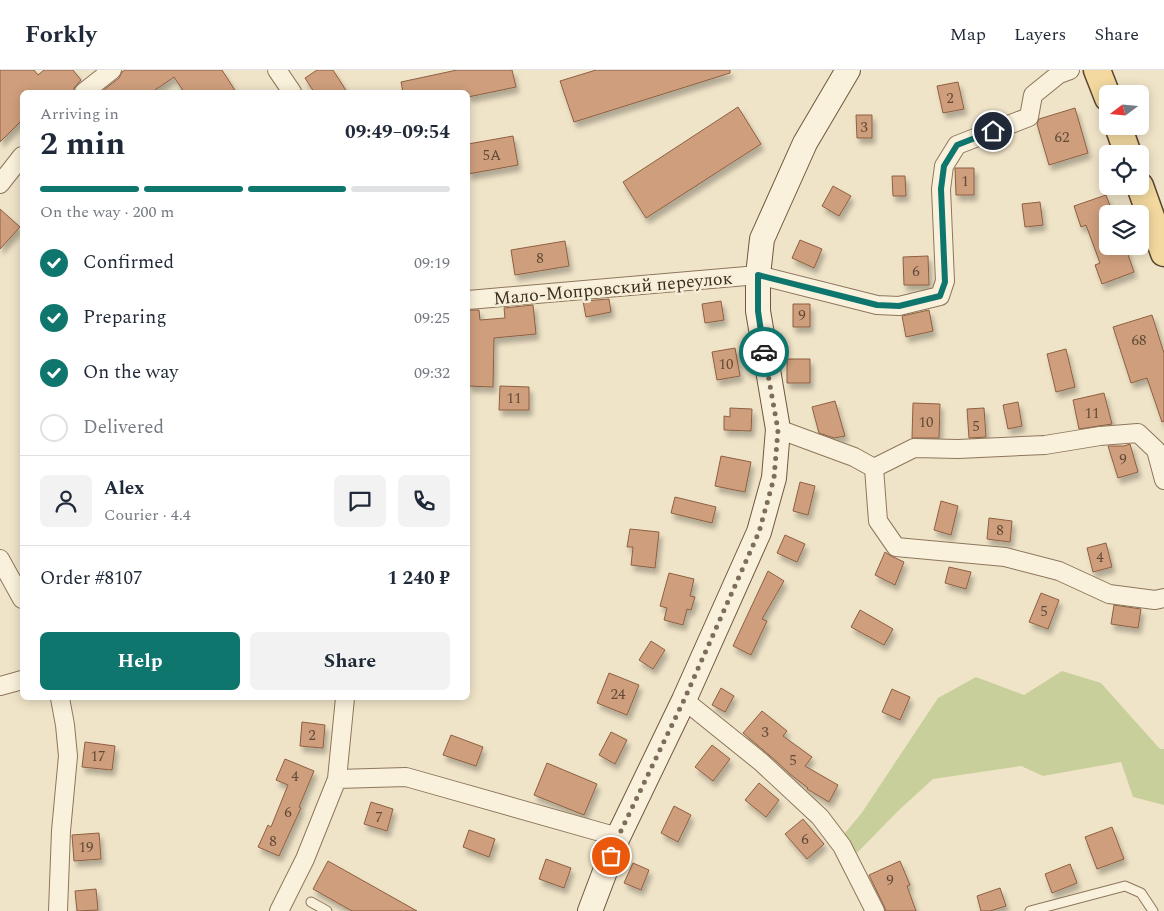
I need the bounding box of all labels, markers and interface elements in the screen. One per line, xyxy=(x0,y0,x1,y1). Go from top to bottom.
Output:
text: Forkly xyxy=(25,17,97,53)
text: Map xyxy=(950,21,986,48)
text: Layers xyxy=(1014,21,1066,48)
text: Share xyxy=(1094,21,1139,48)
north arrow xyxy=(1099,85,1149,135)
map controls xyxy=(1099,85,1149,255)
house number: 2 xyxy=(946,87,954,110)
text: Arriving in xyxy=(40,102,119,126)
pin xyxy=(972,110,1014,152)
house number: 3 xyxy=(860,116,868,139)
icon: home xyxy=(979,117,1007,145)
text: 09:49–09:54 xyxy=(345,118,450,147)
text: 2 min xyxy=(40,120,125,169)
house number: 62 xyxy=(1054,126,1070,149)
house number: 5А xyxy=(483,144,501,167)
button: locate xyxy=(1099,145,1149,195)
house number: 1 xyxy=(961,170,969,193)
text: On the way · 200 m xyxy=(40,200,174,224)
button: layers xyxy=(1099,205,1149,255)
house number: 8 xyxy=(536,247,544,270)
text: Confirmed xyxy=(83,248,174,277)
icon: check xyxy=(40,249,68,277)
text: 09:19 xyxy=(414,251,450,275)
house number: 6 xyxy=(912,260,920,283)
street label: Мало-Мопровский переулок xyxy=(492,265,734,312)
text: Preparing xyxy=(83,303,167,332)
icon: check xyxy=(40,304,68,332)
house number: 9 xyxy=(798,304,806,327)
text: 09:25 xyxy=(414,306,450,330)
courier xyxy=(739,327,789,377)
house number: 68 xyxy=(1131,329,1147,352)
icon: car xyxy=(750,338,778,366)
house number: 10 xyxy=(718,353,734,376)
text: On the way xyxy=(83,358,179,387)
icon: check xyxy=(40,359,68,387)
text: 09:32 xyxy=(414,361,450,385)
house number: 11 xyxy=(506,387,522,410)
house number: 11 xyxy=(1084,402,1100,425)
house number: 10 xyxy=(918,411,934,434)
text: Delivered xyxy=(83,413,164,442)
house number: 5 xyxy=(972,415,980,438)
house number: 9 xyxy=(1119,448,1127,471)
text: Alex xyxy=(104,474,145,503)
button: person xyxy=(40,475,92,527)
button: chat xyxy=(334,475,386,527)
button: phone xyxy=(398,475,450,527)
text: Courier · 4.4 xyxy=(104,503,191,527)
house number: 8 xyxy=(996,519,1004,542)
house number: 4 xyxy=(1096,546,1104,569)
text: Order #8107 xyxy=(40,564,143,593)
text: 1 240 ₽ xyxy=(387,564,450,593)
house number: 5 xyxy=(1040,600,1048,623)
button: Help xyxy=(40,632,240,690)
button: Share xyxy=(250,632,450,690)
house number: 24 xyxy=(610,683,626,706)
house number: 3 xyxy=(761,721,769,744)
house number: 2 xyxy=(308,724,316,747)
house number: 17 xyxy=(90,745,106,768)
house number: 5 xyxy=(789,749,797,772)
house number: 4 xyxy=(291,765,299,788)
house number: 6 xyxy=(284,801,292,824)
house number: 7 xyxy=(375,806,383,829)
house number: 6 xyxy=(801,828,809,851)
house number: 8 xyxy=(269,830,277,853)
pin xyxy=(590,835,632,877)
house number: 19 xyxy=(78,836,94,859)
icon: bag xyxy=(597,842,625,870)
house number: 9 xyxy=(886,869,894,892)

